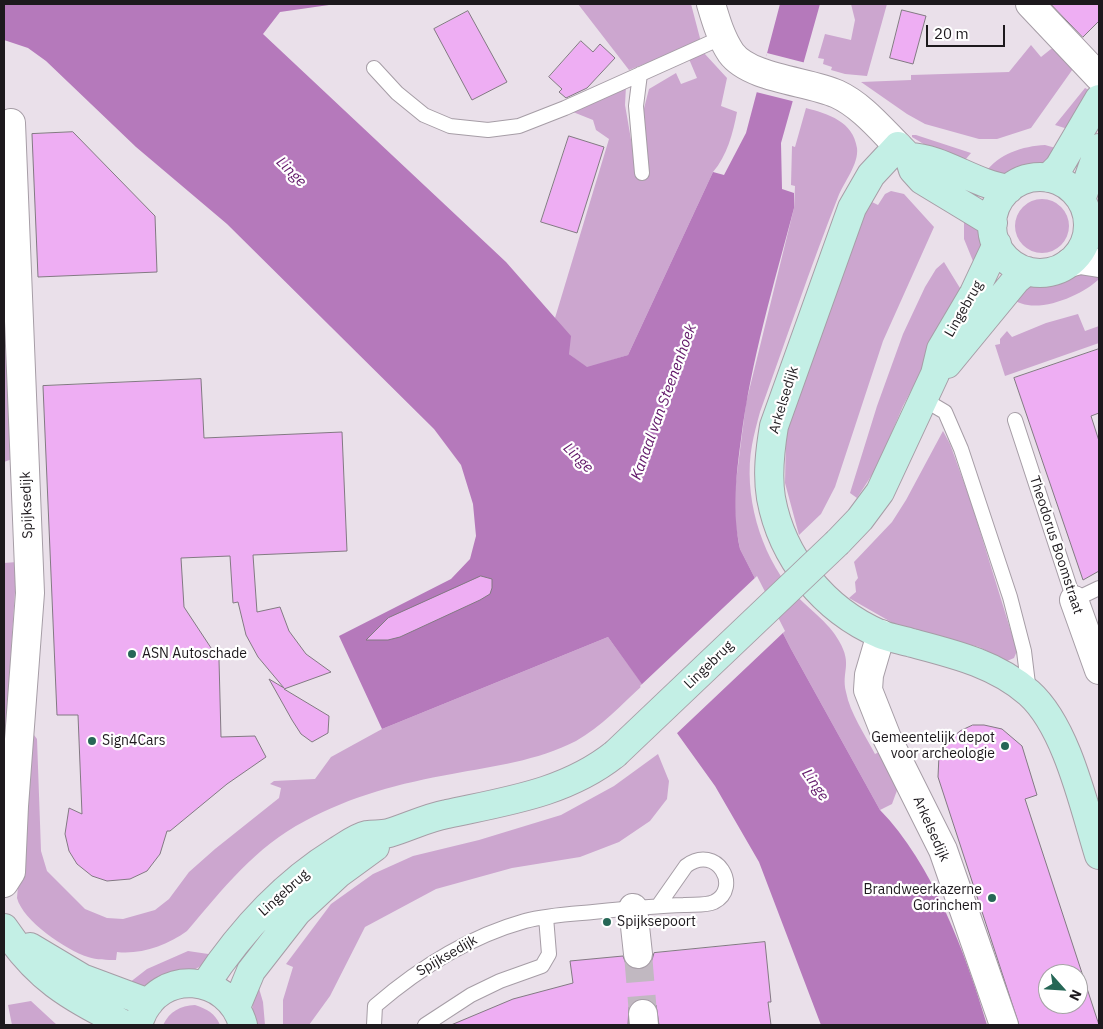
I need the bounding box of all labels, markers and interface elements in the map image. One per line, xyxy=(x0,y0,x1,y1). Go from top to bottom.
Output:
scale bar xyxy=(928,15,1007,47)
text: 20 m xyxy=(934,24,969,43)
water label: Linge xyxy=(272,153,310,191)
street label: Lingebrug xyxy=(941,278,987,340)
water label: Kanaal van Steenenhoek xyxy=(627,322,701,482)
street label: Arkelsedijk xyxy=(766,364,802,436)
water label: Linge xyxy=(559,439,597,477)
street label: Spijksedijk xyxy=(17,471,37,539)
street label: Theodorus Boomstraat xyxy=(1026,474,1086,616)
street label: Lingebrug xyxy=(681,637,737,693)
place label: ASN Autoschade xyxy=(142,646,247,662)
marker: ASN Autoschade xyxy=(126,648,138,660)
place label: Gemeentelijk depot voor archeologie xyxy=(871,730,995,762)
place label: Sign4Cars xyxy=(102,733,166,749)
marker: Sign4Cars xyxy=(86,735,98,747)
marker: Gemeentelijk depot voor archeologie xyxy=(999,740,1011,752)
water label: Linge xyxy=(798,765,832,805)
street label: Arkelsedijk xyxy=(909,794,953,864)
street label: Lingebrug xyxy=(255,866,313,920)
place label: Brandweerkazerne Gorinchem xyxy=(863,882,982,914)
marker: Brandweerkazerne Gorinchem xyxy=(986,892,998,904)
place label: Spijksepoort xyxy=(617,914,696,930)
marker: Spijksepoort xyxy=(601,916,613,928)
street label: Spijksedijk xyxy=(414,932,480,980)
north arrow xyxy=(1038,964,1088,1014)
text: N xyxy=(1065,987,1086,1004)

